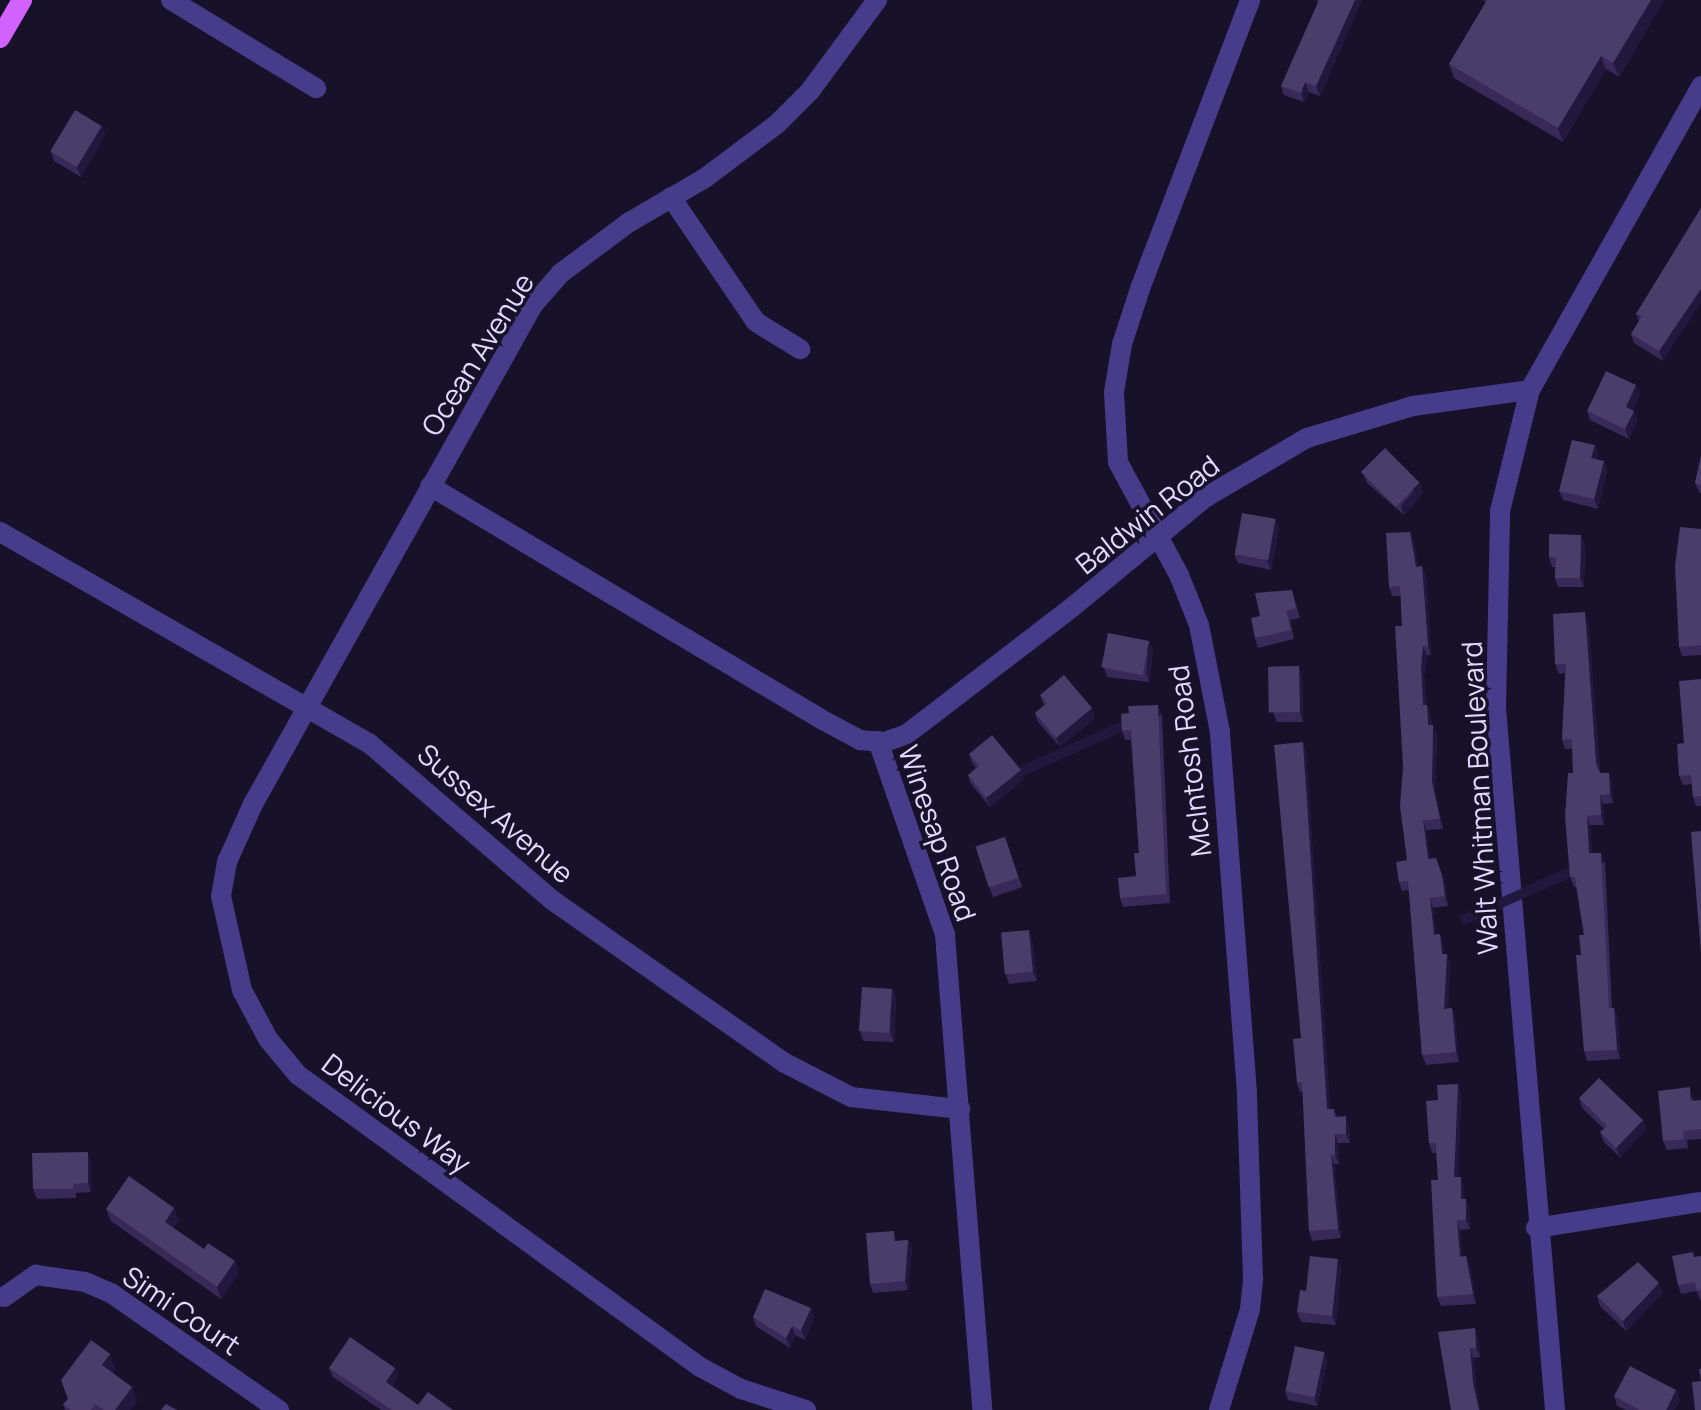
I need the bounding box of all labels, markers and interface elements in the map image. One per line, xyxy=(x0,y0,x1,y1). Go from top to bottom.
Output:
street label: Ocean Avenue xyxy=(414,267,540,441)
street label: Baldwin Road xyxy=(1069,448,1225,580)
street label: Walt Whitman Boulevard xyxy=(1454,640,1504,956)
street label: McIntosh Road xyxy=(1161,663,1217,859)
street label: Sussex Avenue xyxy=(411,736,581,890)
street label: Winesap Road xyxy=(892,741,984,925)
street label: Delicious Way xyxy=(316,1046,478,1180)
street label: Simi Court xyxy=(117,1259,247,1361)

